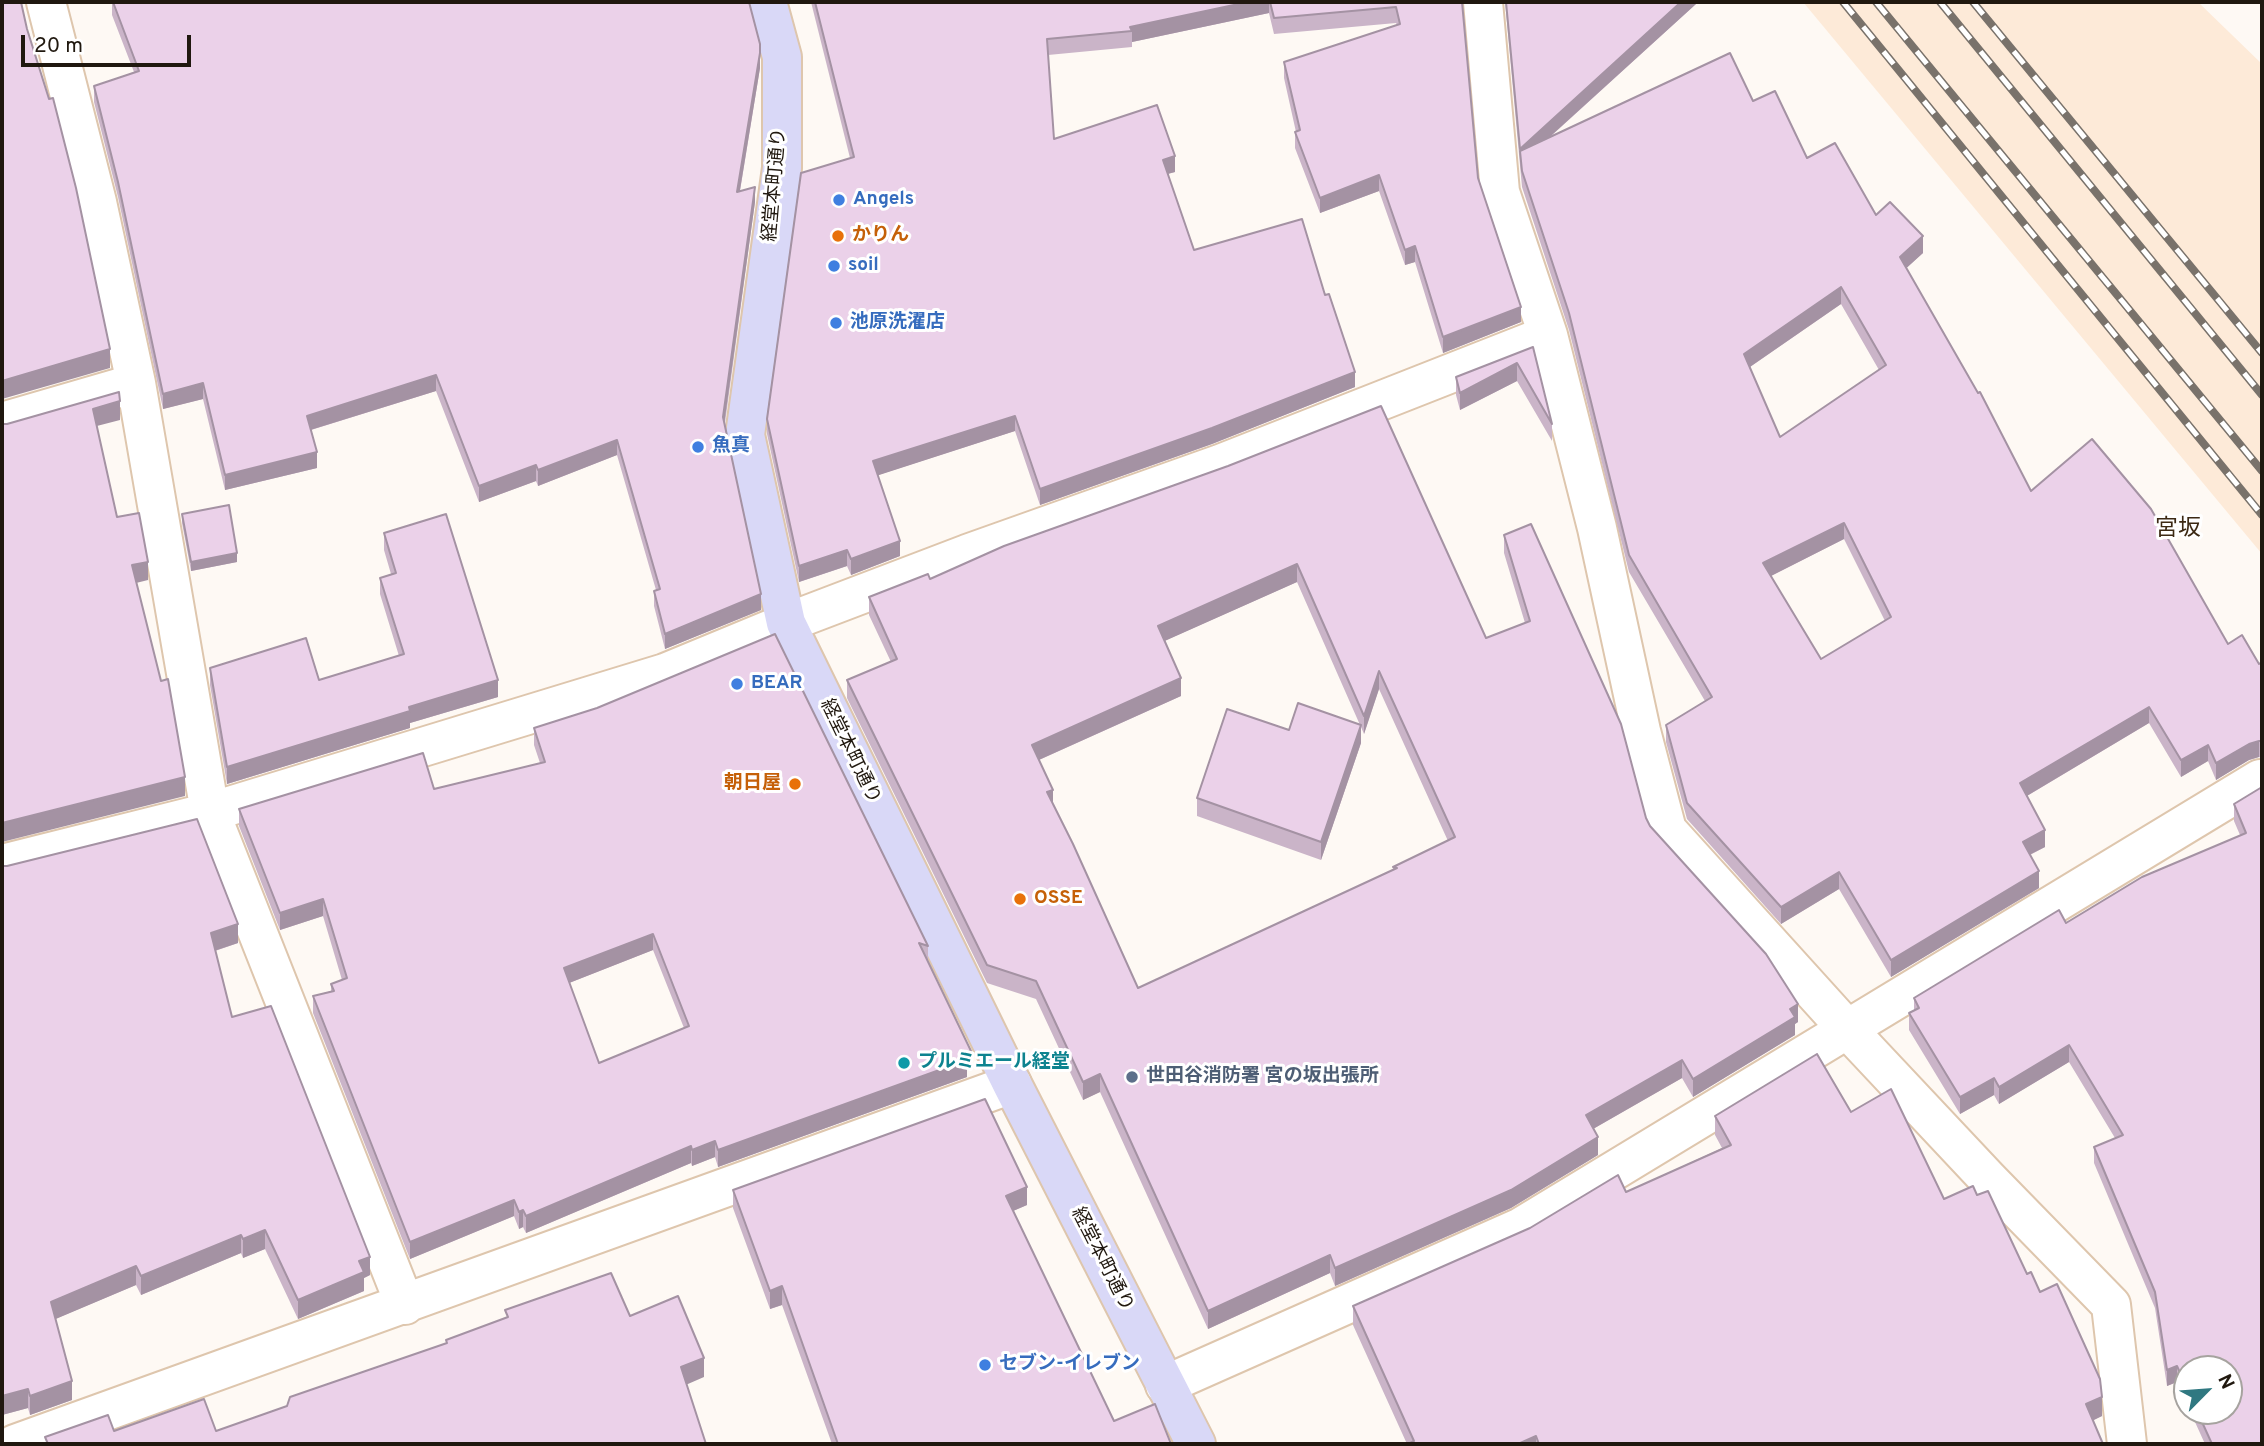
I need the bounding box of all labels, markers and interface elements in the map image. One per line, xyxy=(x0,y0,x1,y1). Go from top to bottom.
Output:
scale bar xyxy=(24,21,194,65)
text: 20 m xyxy=(34,33,83,60)
street label: 経堂本町通り xyxy=(760,127,792,243)
place label: Angels xyxy=(853,189,914,211)
marker: Angels xyxy=(831,192,847,208)
place label: かりん xyxy=(852,225,909,247)
marker: かりん xyxy=(830,228,846,244)
place label: soil xyxy=(848,255,879,277)
marker: soil xyxy=(826,258,842,274)
place label: 池原洗濯店 xyxy=(850,312,945,334)
marker: 池原洗濯店 xyxy=(828,315,844,331)
place label: 魚真 xyxy=(712,436,750,458)
marker: 魚真 xyxy=(690,439,706,455)
district label: 宮坂 xyxy=(2155,516,2201,544)
place label: BEAR xyxy=(751,673,803,695)
marker: BEAR xyxy=(729,676,745,692)
street label: 経堂本町通り xyxy=(814,696,884,808)
place label: 朝日屋 xyxy=(724,773,781,795)
marker: 朝日屋 xyxy=(787,776,803,792)
place label: OSSE xyxy=(1034,888,1083,910)
marker: OSSE xyxy=(1012,891,1028,907)
place label: プルミエール経堂 xyxy=(918,1052,1070,1074)
marker: プルミエール経堂 xyxy=(896,1055,912,1071)
place label: 世田谷消防署 宮の坂出張所 xyxy=(1146,1066,1379,1088)
marker: 世田谷消防署 宮の坂出張所 xyxy=(1124,1069,1140,1085)
street label: 経堂本町通り xyxy=(1065,1204,1137,1316)
place label: セブン-イレブン xyxy=(999,1354,1140,1376)
north arrow xyxy=(2173,1355,2243,1425)
marker: セブン-イレブン xyxy=(977,1357,993,1373)
text: N xyxy=(2211,1371,2239,1393)

